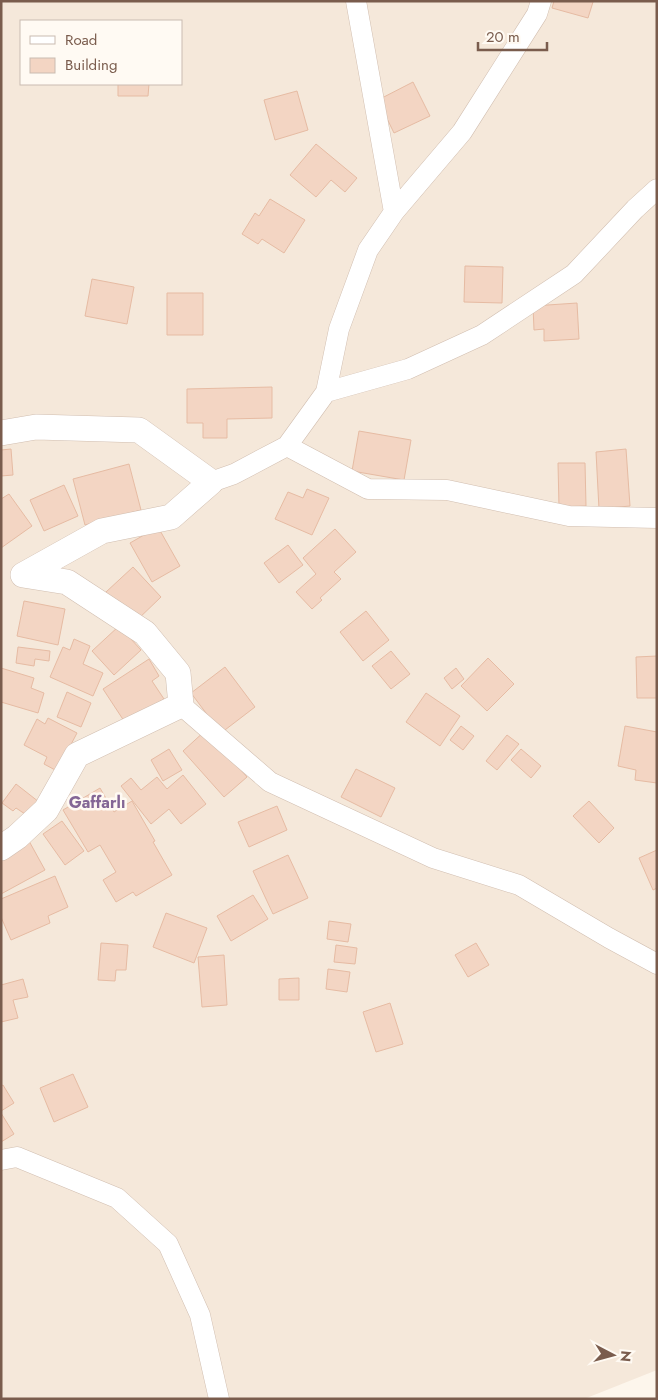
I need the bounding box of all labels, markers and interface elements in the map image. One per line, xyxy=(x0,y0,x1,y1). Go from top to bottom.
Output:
legend xyxy=(20,20,182,85)
scale bar xyxy=(478,20,547,52)
text: 20 m xyxy=(486,26,520,48)
text: Road xyxy=(65,29,97,51)
text: Building xyxy=(65,54,117,76)
district label: Gaffarlı xyxy=(69,791,125,814)
north arrow xyxy=(588,1330,638,1380)
text: N xyxy=(615,1350,636,1363)

